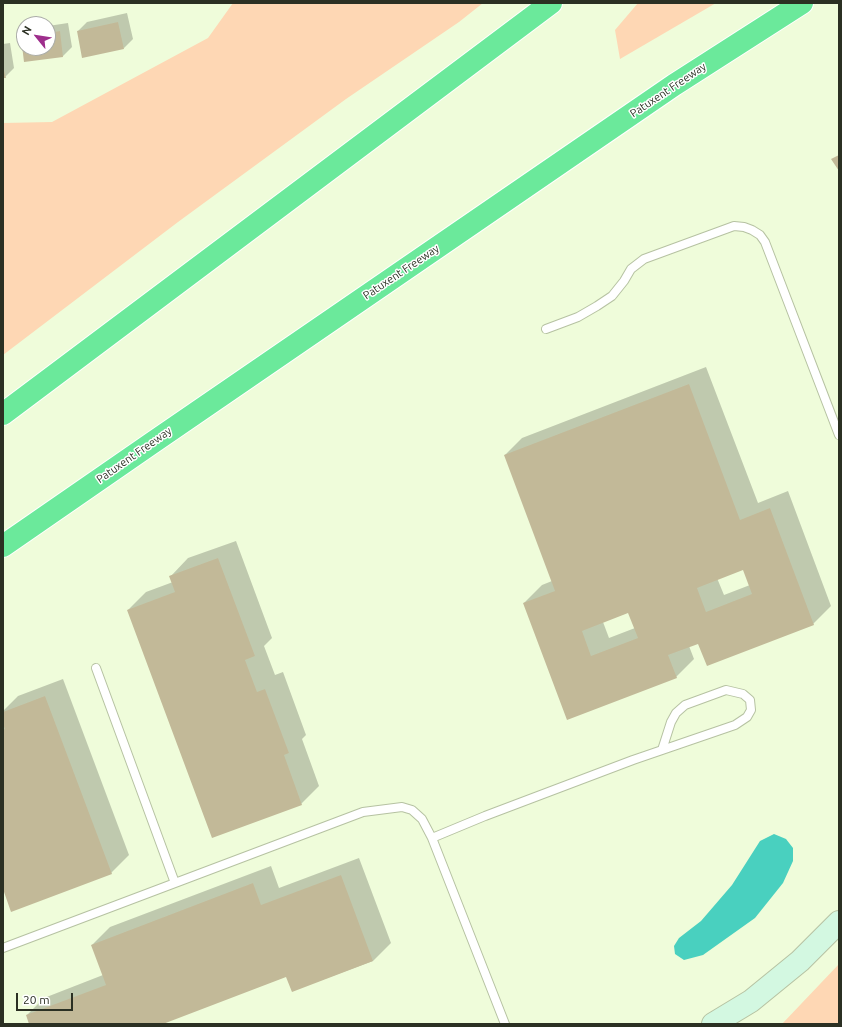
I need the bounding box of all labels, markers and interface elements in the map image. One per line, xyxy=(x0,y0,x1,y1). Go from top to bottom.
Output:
north arrow xyxy=(16,16,56,56)
text: N xyxy=(19,24,34,37)
street label: Patuxent Freeway xyxy=(628,60,708,120)
street label: Patuxent Freeway xyxy=(361,242,441,302)
street label: Patuxent Freeway xyxy=(94,424,174,486)
scale bar xyxy=(18,985,75,1011)
text: 20 m xyxy=(23,993,50,1006)

